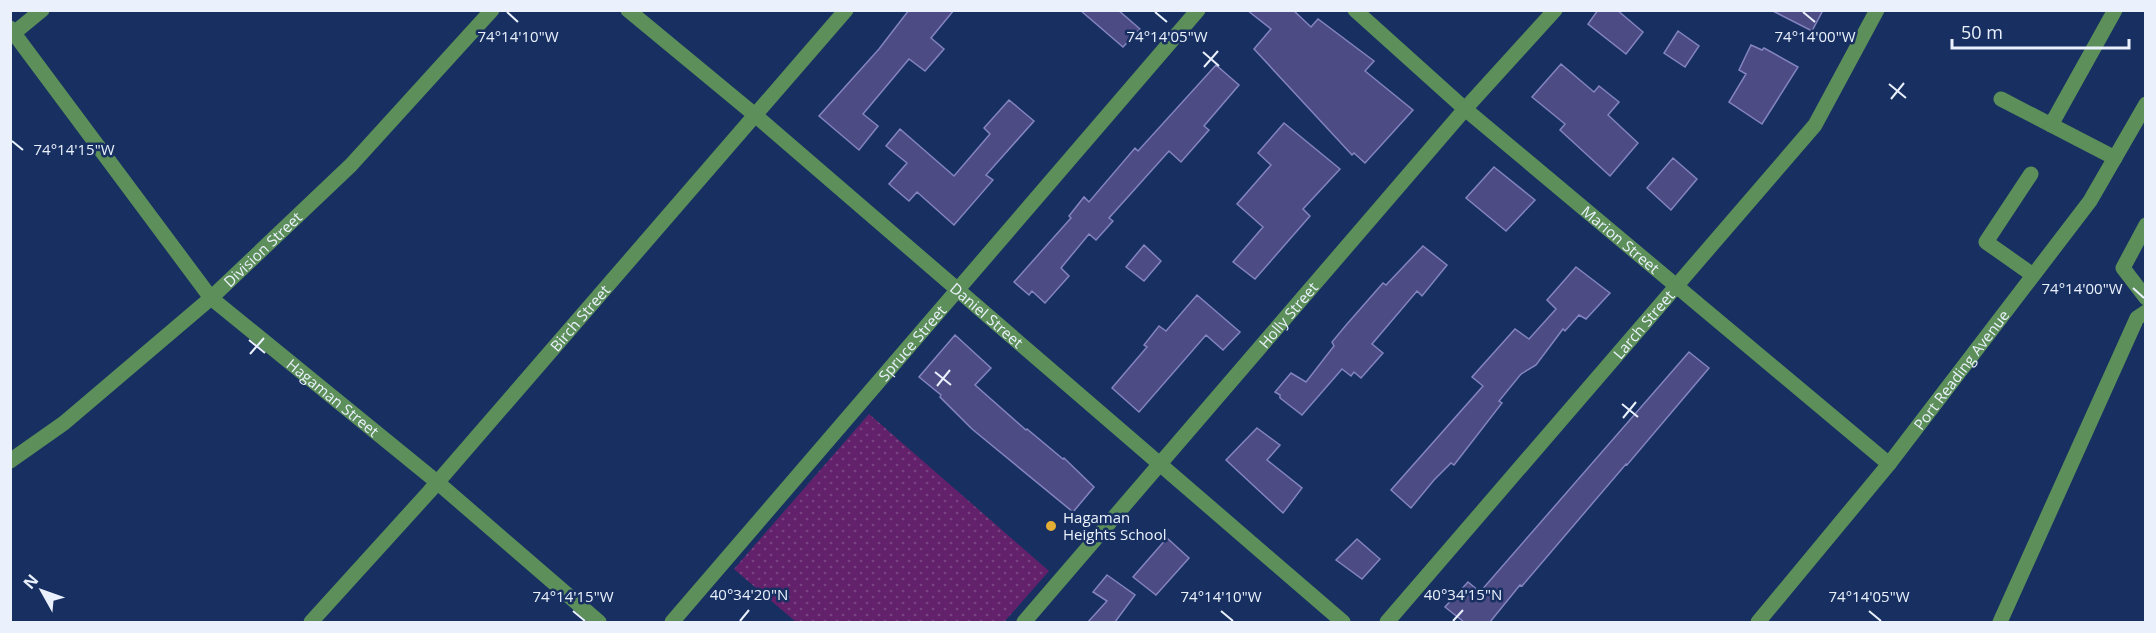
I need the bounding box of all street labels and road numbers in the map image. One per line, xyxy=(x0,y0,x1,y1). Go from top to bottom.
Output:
street label: Marion Street xyxy=(1577,201,1664,278)
street label: Division Street xyxy=(219,207,306,291)
street label: Daniel Street xyxy=(946,278,1028,352)
street label: Holly Street xyxy=(1254,278,1322,352)
street label: Birch Street xyxy=(545,280,614,355)
street label: Larch Street xyxy=(1608,286,1679,363)
street label: Spruce Street xyxy=(874,301,950,385)
street label: Port Reading Avenue xyxy=(1909,306,2013,434)
street label: Hagaman Street xyxy=(283,354,383,441)

